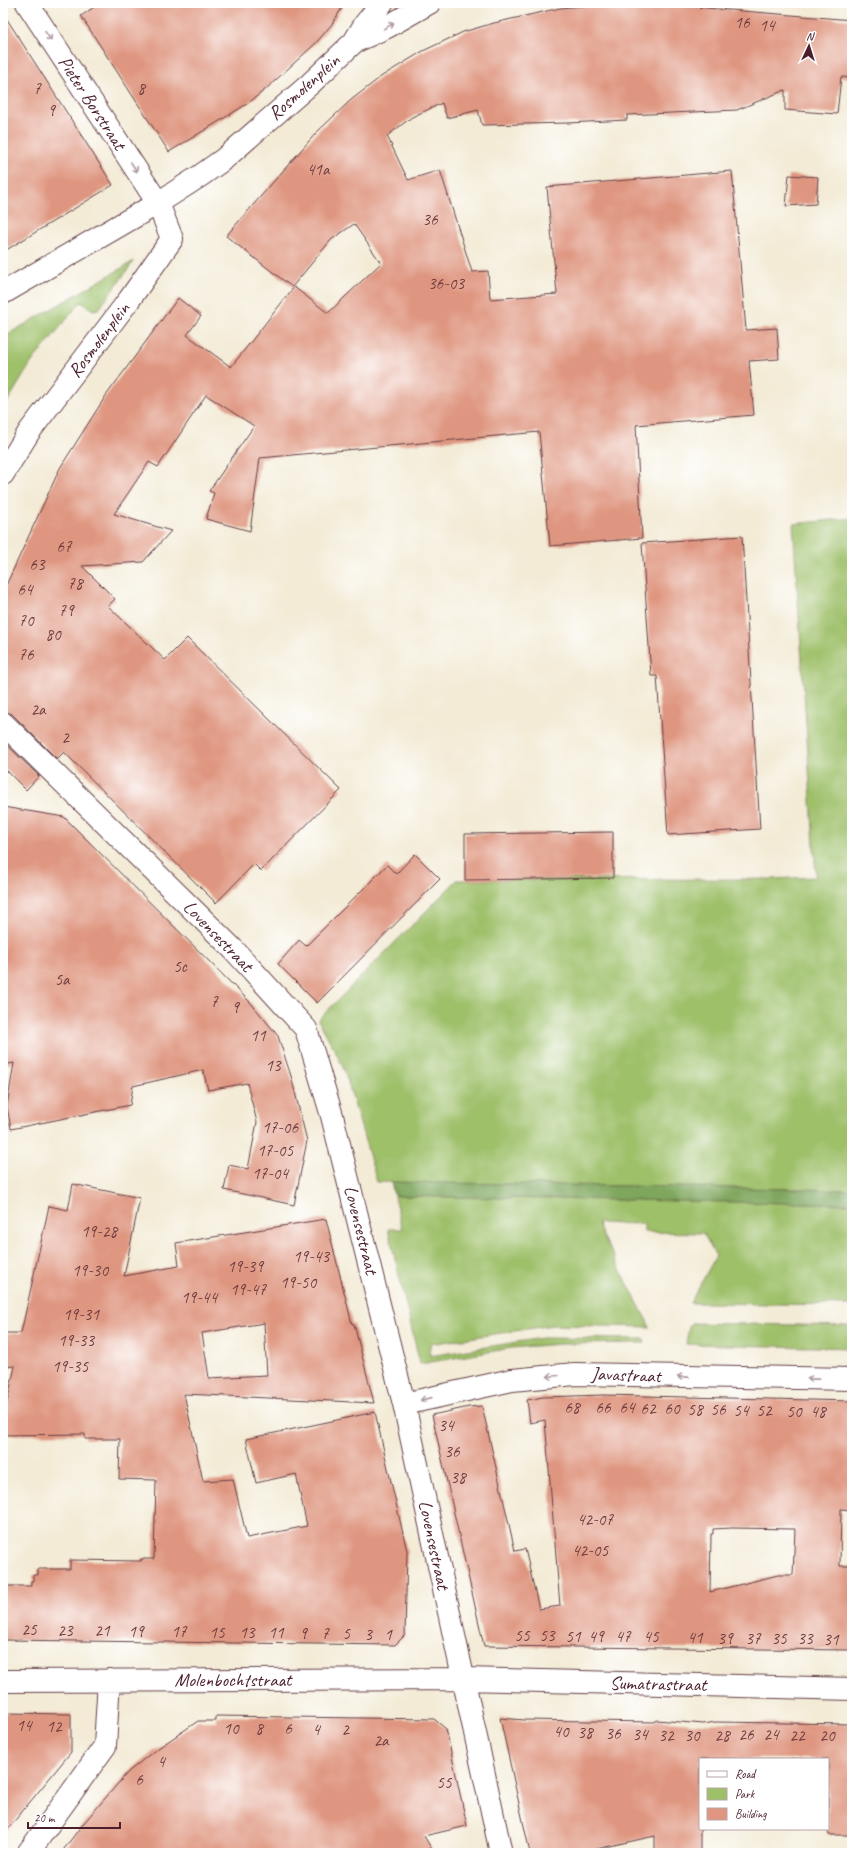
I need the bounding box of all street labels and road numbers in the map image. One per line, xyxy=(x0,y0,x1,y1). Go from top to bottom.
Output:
street label: Rosmolenplein xyxy=(263,48,345,125)
street label: Pieter Borstraat xyxy=(53,51,132,156)
street label: Rosmolenplein xyxy=(63,297,135,382)
street label: Lovensestraat xyxy=(178,895,259,978)
street label: Lovensestraat xyxy=(338,1183,384,1278)
street label: Javastraat xyxy=(590,1362,663,1388)
street label: Lovensestraat xyxy=(413,1498,455,1593)
street label: Molenbochtstraat xyxy=(175,1668,293,1692)
street label: Sumatrastraat xyxy=(609,1671,708,1697)

